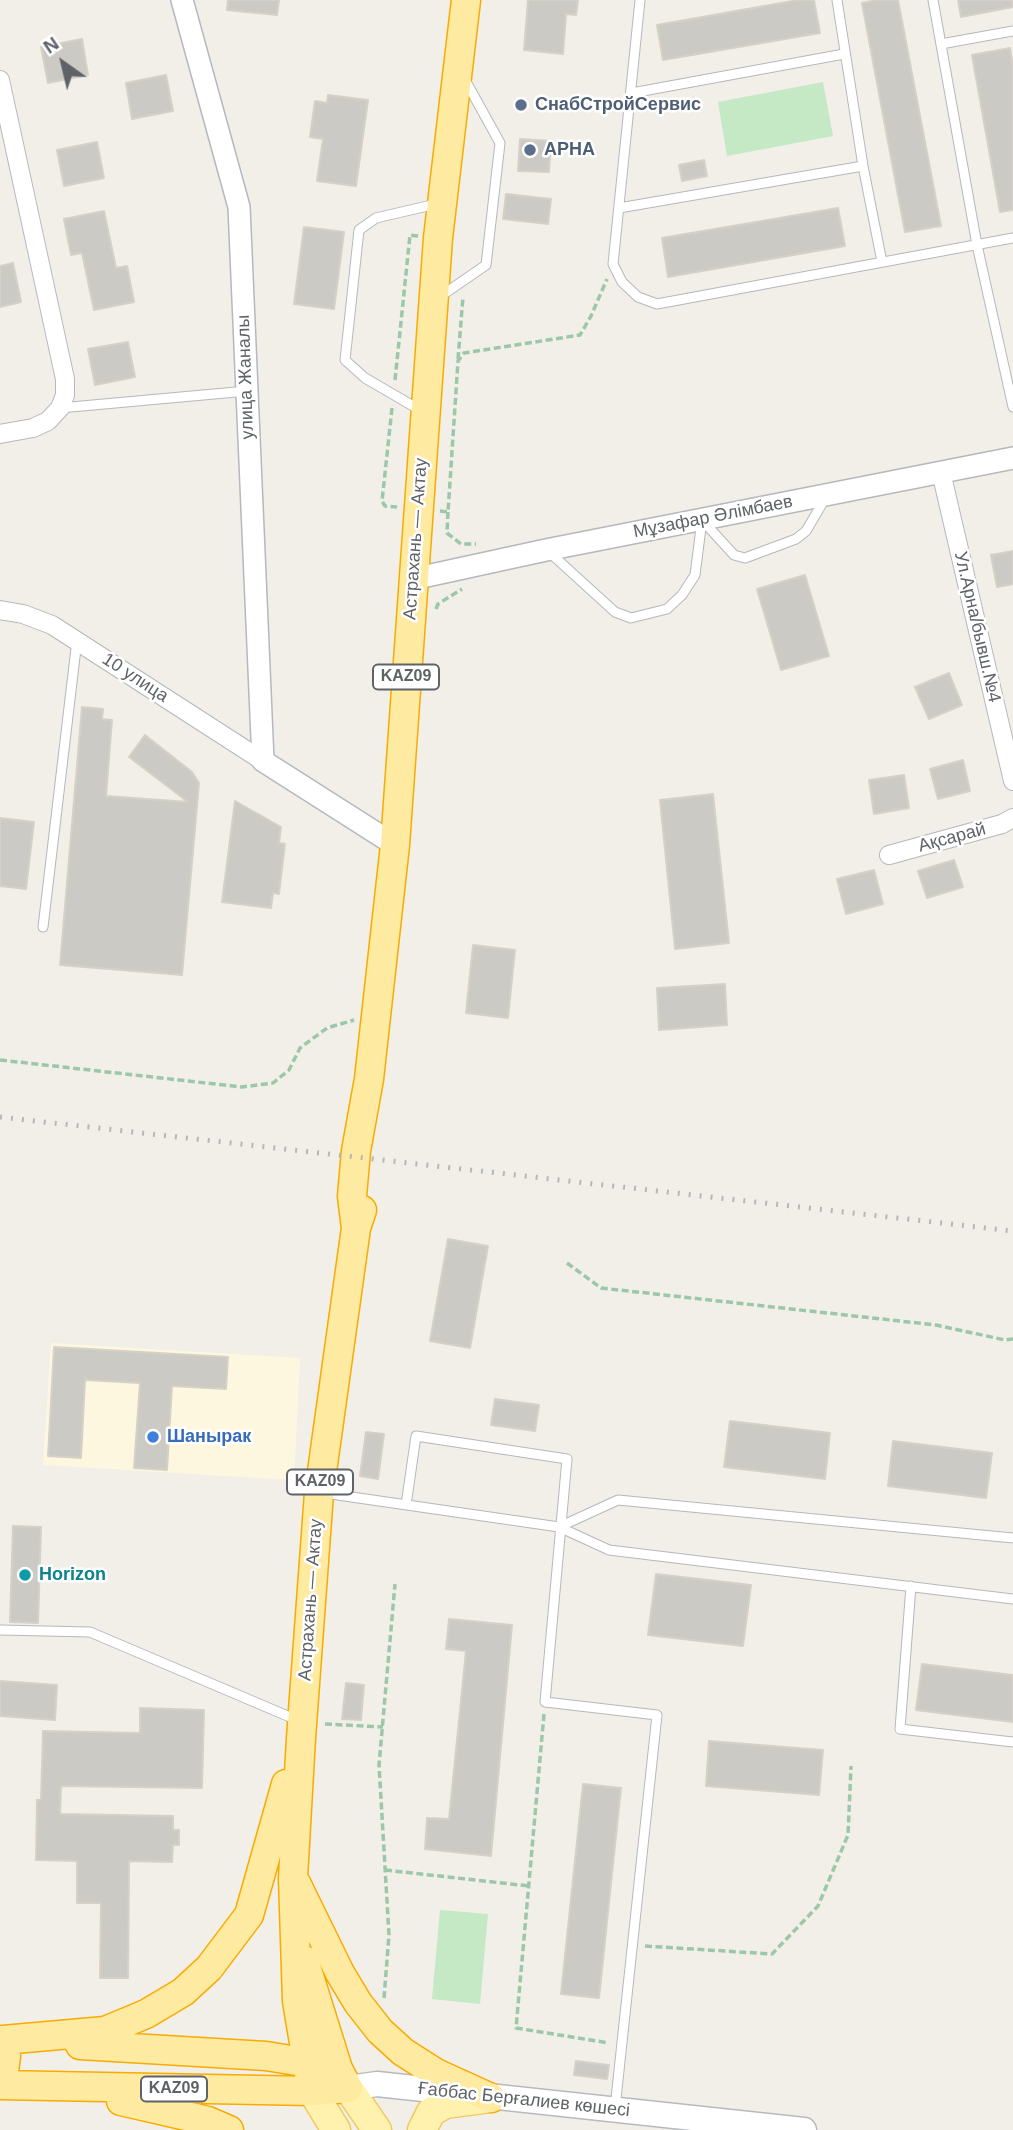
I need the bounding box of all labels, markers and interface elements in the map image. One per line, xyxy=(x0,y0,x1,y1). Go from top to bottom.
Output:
north arrow xyxy=(28,28,98,98)
text: N xyxy=(39,33,63,58)
place label: СнабСтройСервис xyxy=(535,94,701,116)
marker: СнабСтройСервис xyxy=(513,97,529,113)
place label: АРНА xyxy=(544,139,595,161)
marker: АРНА xyxy=(522,142,538,158)
street label: улица Жаналы xyxy=(233,314,259,440)
street label: Астрахань — Актау xyxy=(400,457,432,621)
street label: Мұзафар Әлімбаев xyxy=(632,491,794,543)
street label: Ул.Арна/бывш.№4 xyxy=(949,549,1005,705)
street label: 10 улица xyxy=(98,649,172,707)
road number: KAZ09 xyxy=(373,664,439,690)
street label: Ақсарай xyxy=(916,819,988,857)
place label: Шанырак xyxy=(167,1426,251,1448)
marker: Шанырак xyxy=(145,1429,161,1445)
road number: KAZ09 xyxy=(287,1470,353,1494)
street label: Астрахань — Актау xyxy=(295,1518,327,1682)
place label: Horizon xyxy=(39,1564,106,1586)
marker: Horizon xyxy=(17,1567,33,1583)
road number: KAZ09 xyxy=(141,2076,207,2102)
street label: Ғаббас Берғалиев көшесі xyxy=(417,2078,631,2122)

